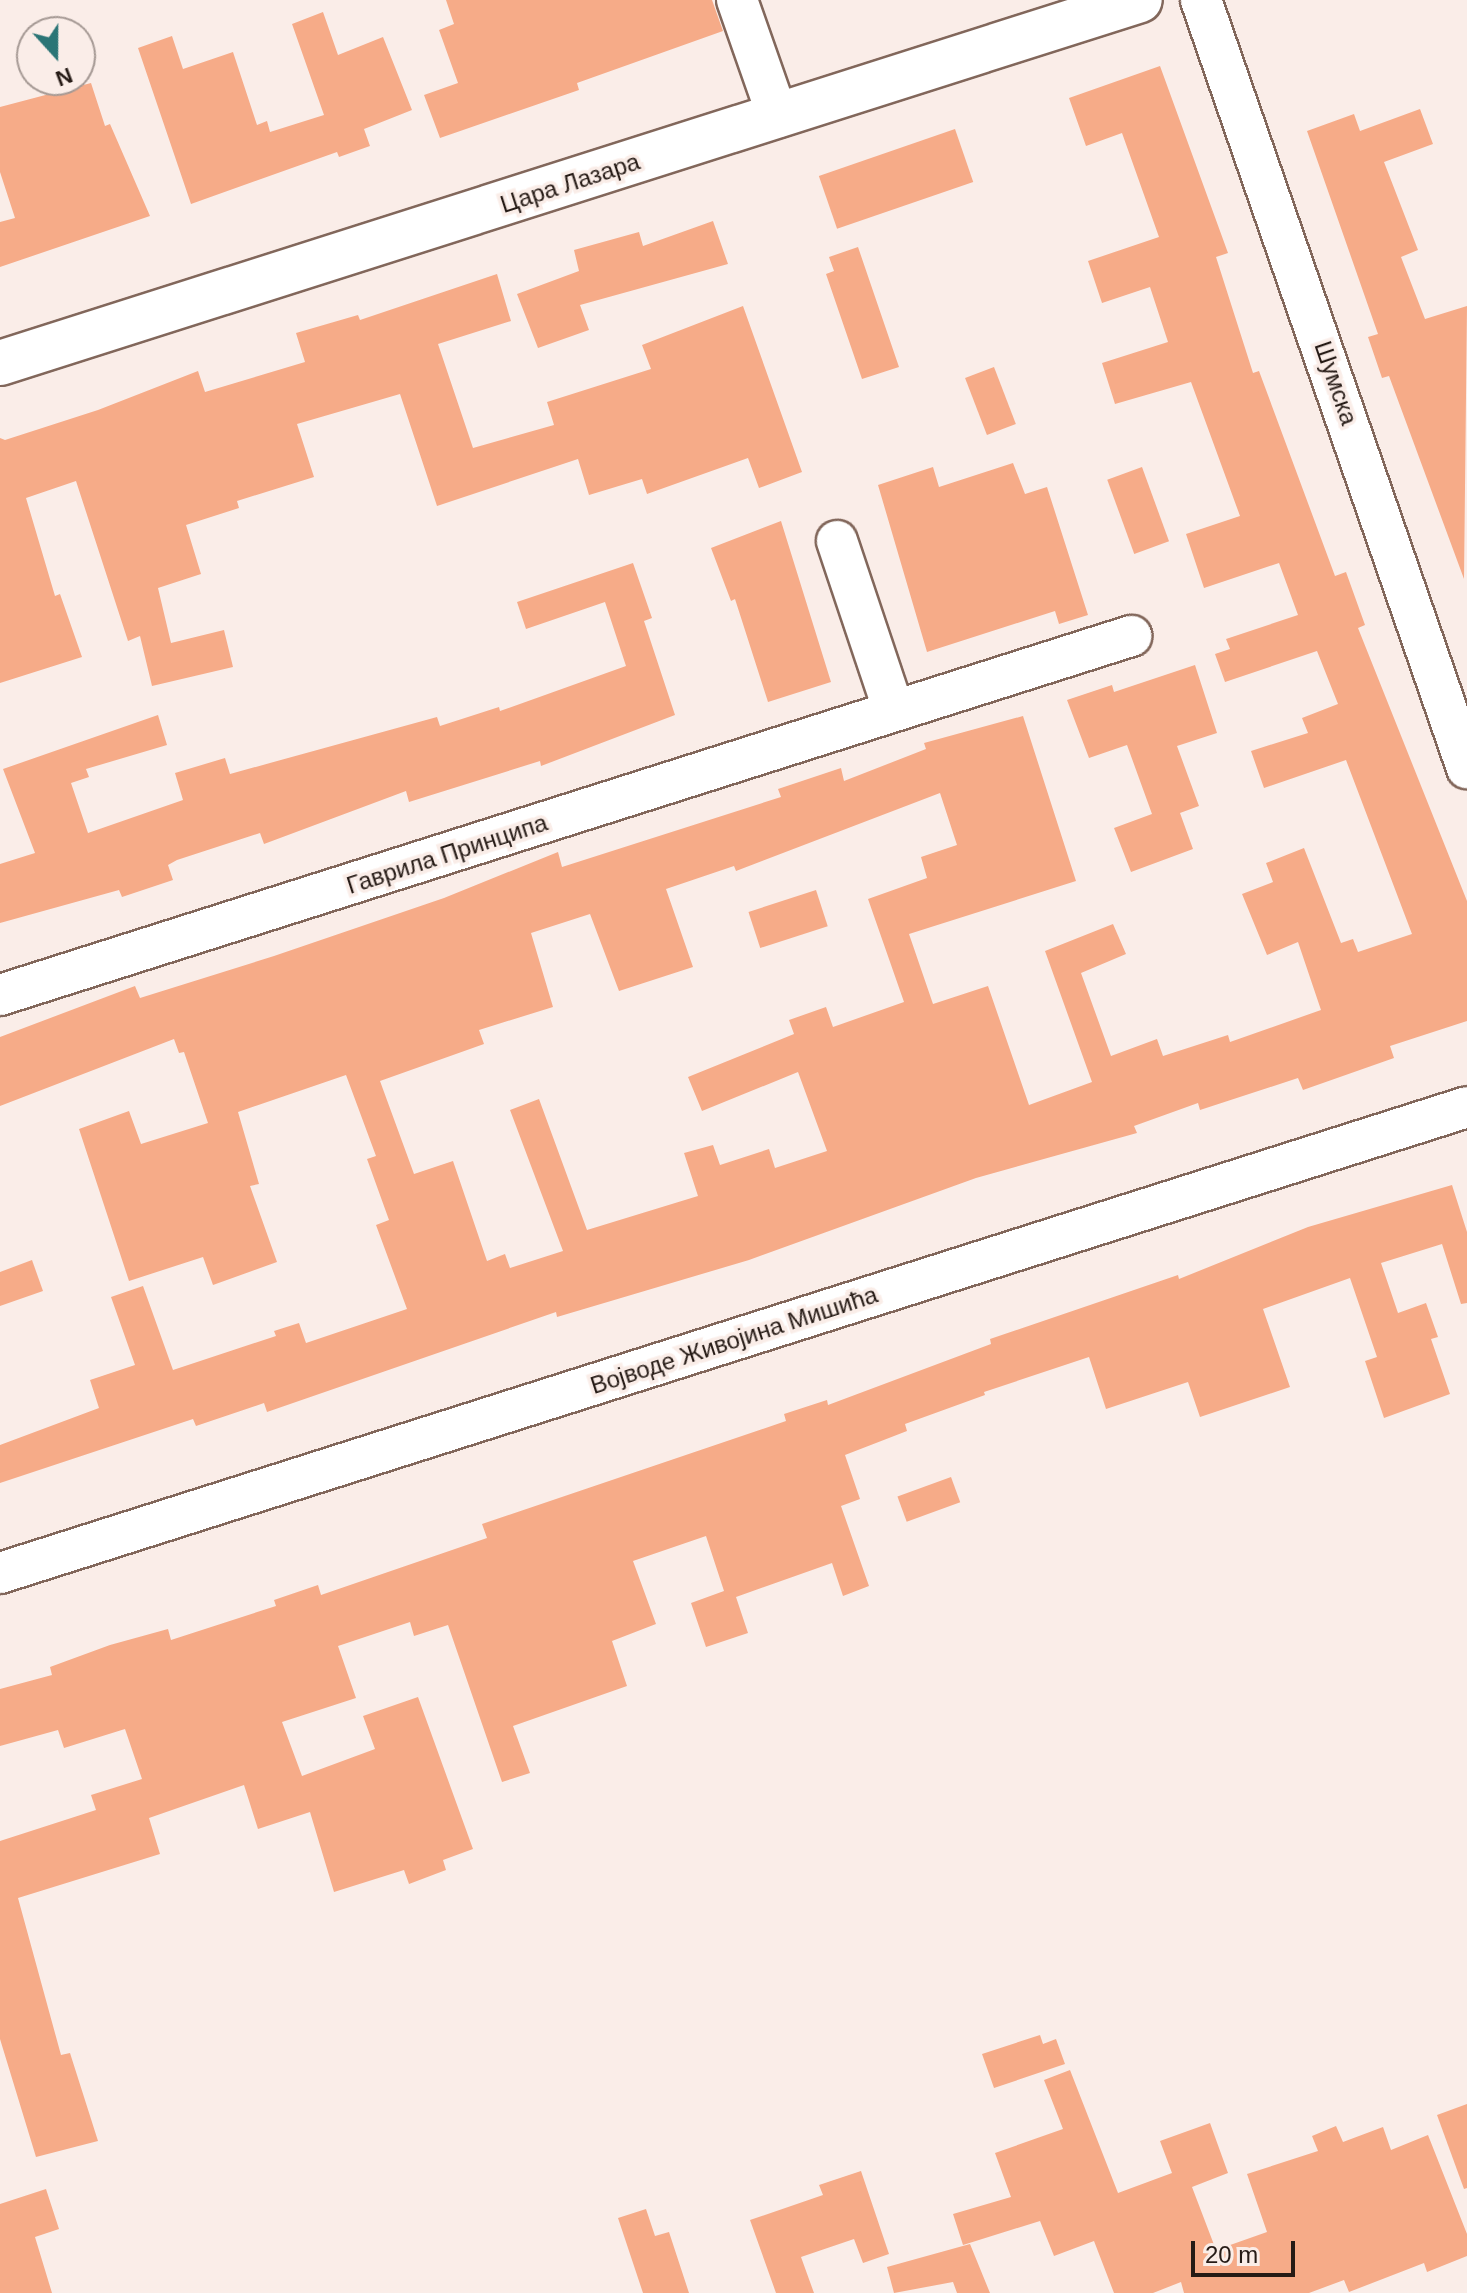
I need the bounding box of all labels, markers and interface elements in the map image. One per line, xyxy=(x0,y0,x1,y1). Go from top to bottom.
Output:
north arrow xyxy=(16,16,96,96)
text: N xyxy=(52,62,76,92)
street label: Цара Лазара xyxy=(497,147,643,219)
street label: Шумска xyxy=(1308,337,1364,429)
street label: Гаврила Принципа xyxy=(343,808,551,900)
street label: Војводе Живојина Мишића xyxy=(587,1280,881,1400)
scale bar xyxy=(1195,2225,1299,2275)
text: 20 m xyxy=(1205,2241,1258,2268)

